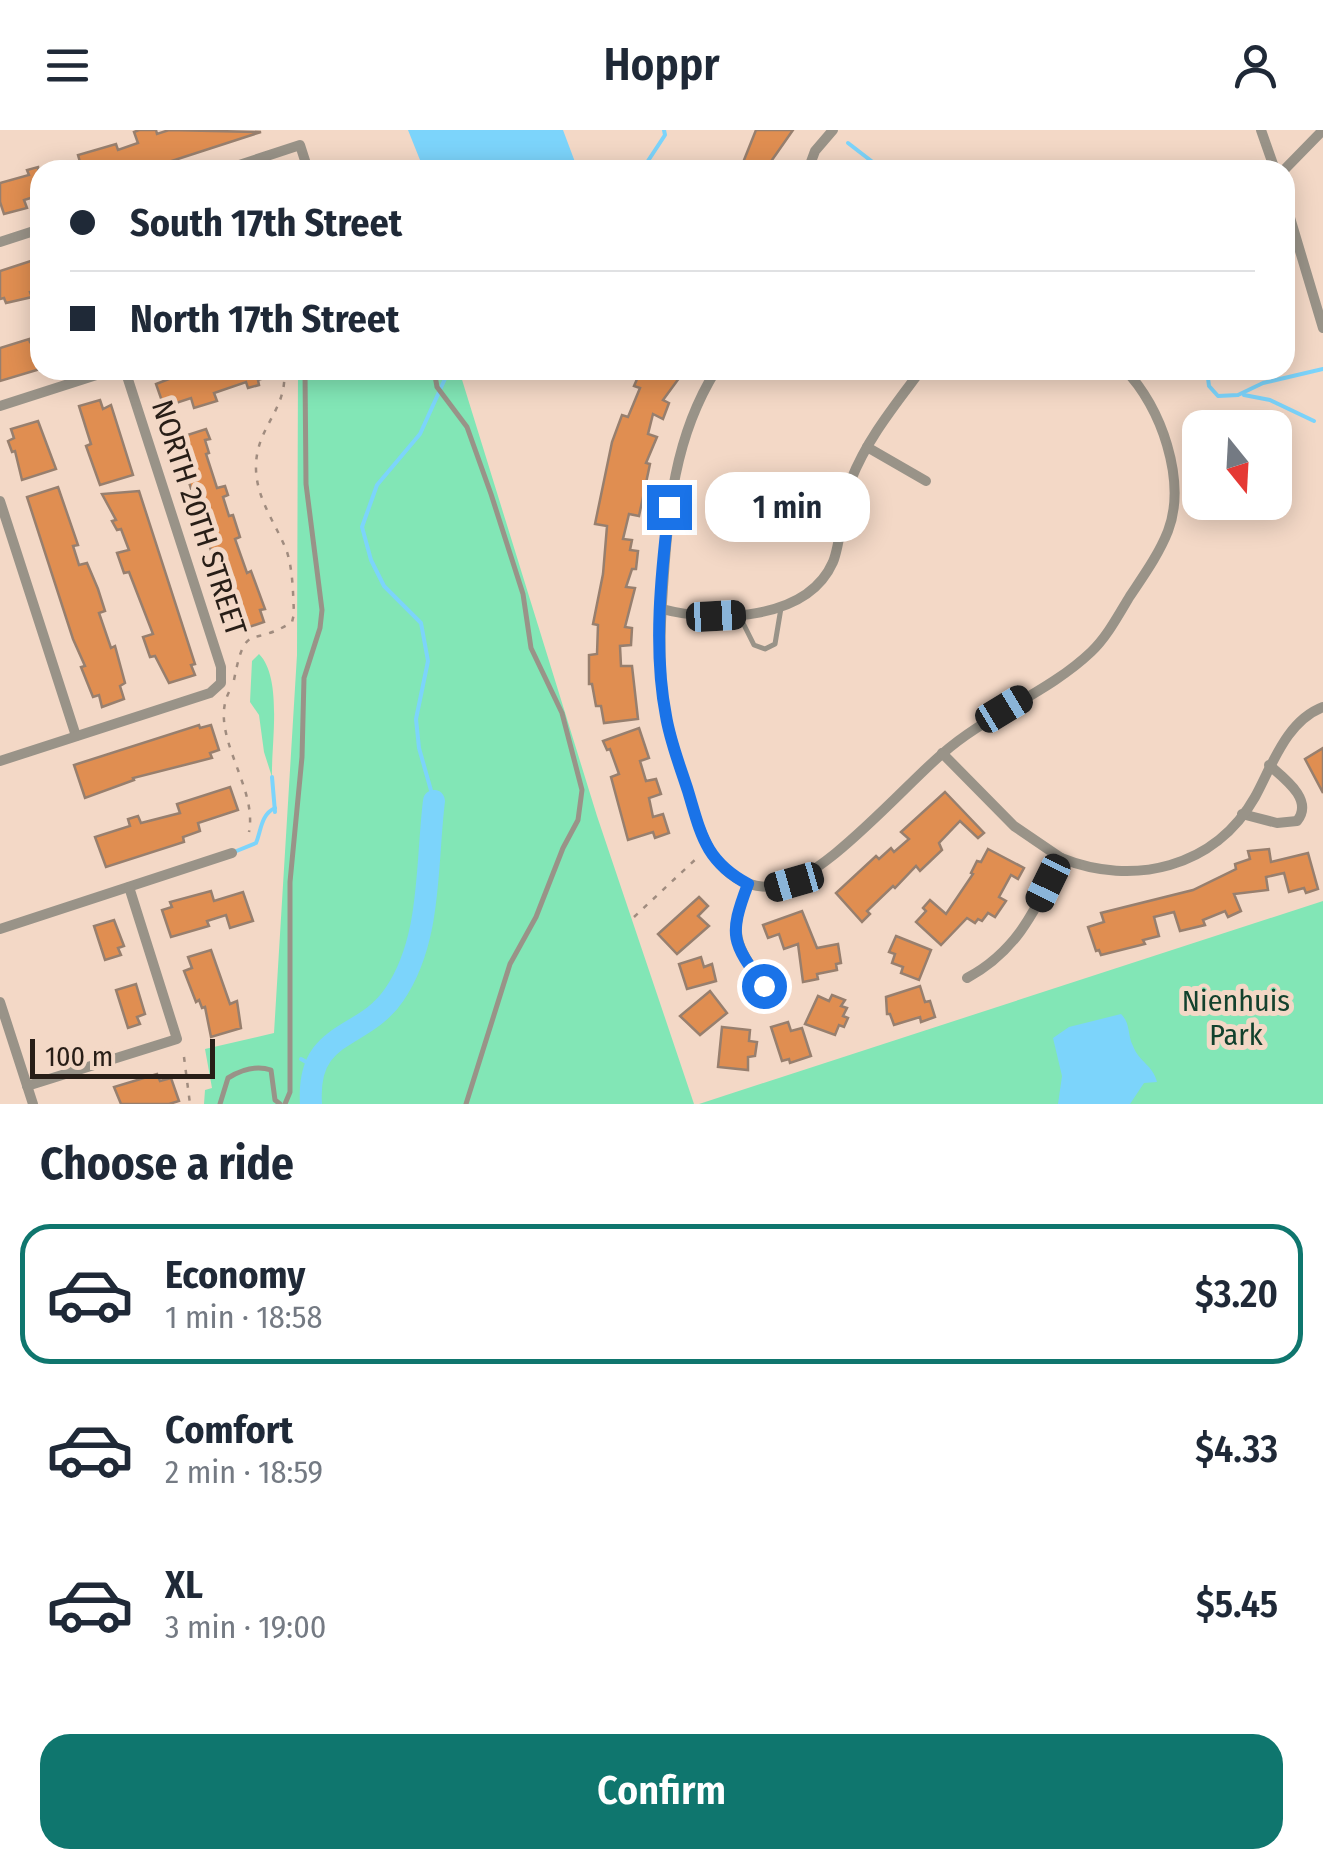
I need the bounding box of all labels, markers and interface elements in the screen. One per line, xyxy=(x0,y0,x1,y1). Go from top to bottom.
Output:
icon: menu xyxy=(40,38,95,93)
text: Hoppr xyxy=(603,38,720,92)
icon: person xyxy=(1228,38,1283,93)
text: South 17th Street xyxy=(130,200,402,246)
text: North 17th Street xyxy=(130,296,399,342)
street label: NORTH 20TH STREET xyxy=(144,396,254,640)
north arrow xyxy=(1182,410,1292,520)
map controls xyxy=(1182,410,1292,520)
callout: 1 min xyxy=(704,472,869,542)
route end xyxy=(647,485,692,530)
text: 1 min xyxy=(753,488,822,526)
car xyxy=(685,599,747,633)
car xyxy=(971,681,1037,737)
car xyxy=(1021,849,1075,917)
car xyxy=(761,859,827,905)
route start xyxy=(742,964,787,1009)
park label: Nienhuis Park xyxy=(1182,983,1290,1053)
scale bar xyxy=(30,1034,215,1078)
text: 100 m xyxy=(45,1040,113,1073)
text: Choose a ride xyxy=(40,1137,294,1191)
icon: car xyxy=(45,1249,135,1339)
text: Economy xyxy=(165,1252,305,1298)
text: $3.20 xyxy=(1195,1271,1278,1317)
text: 1 min · 18:58 xyxy=(165,1298,322,1336)
icon: car xyxy=(45,1404,135,1494)
text: Comfort xyxy=(165,1407,293,1453)
text: $4.33 xyxy=(1195,1426,1278,1472)
text: 2 min · 18:59 xyxy=(165,1453,323,1491)
icon: car xyxy=(45,1559,135,1649)
text: XL xyxy=(165,1562,203,1608)
text: $5.45 xyxy=(1196,1581,1278,1627)
text: 3 min · 19:00 xyxy=(165,1608,326,1646)
button: Confirm xyxy=(40,1734,1283,1849)

